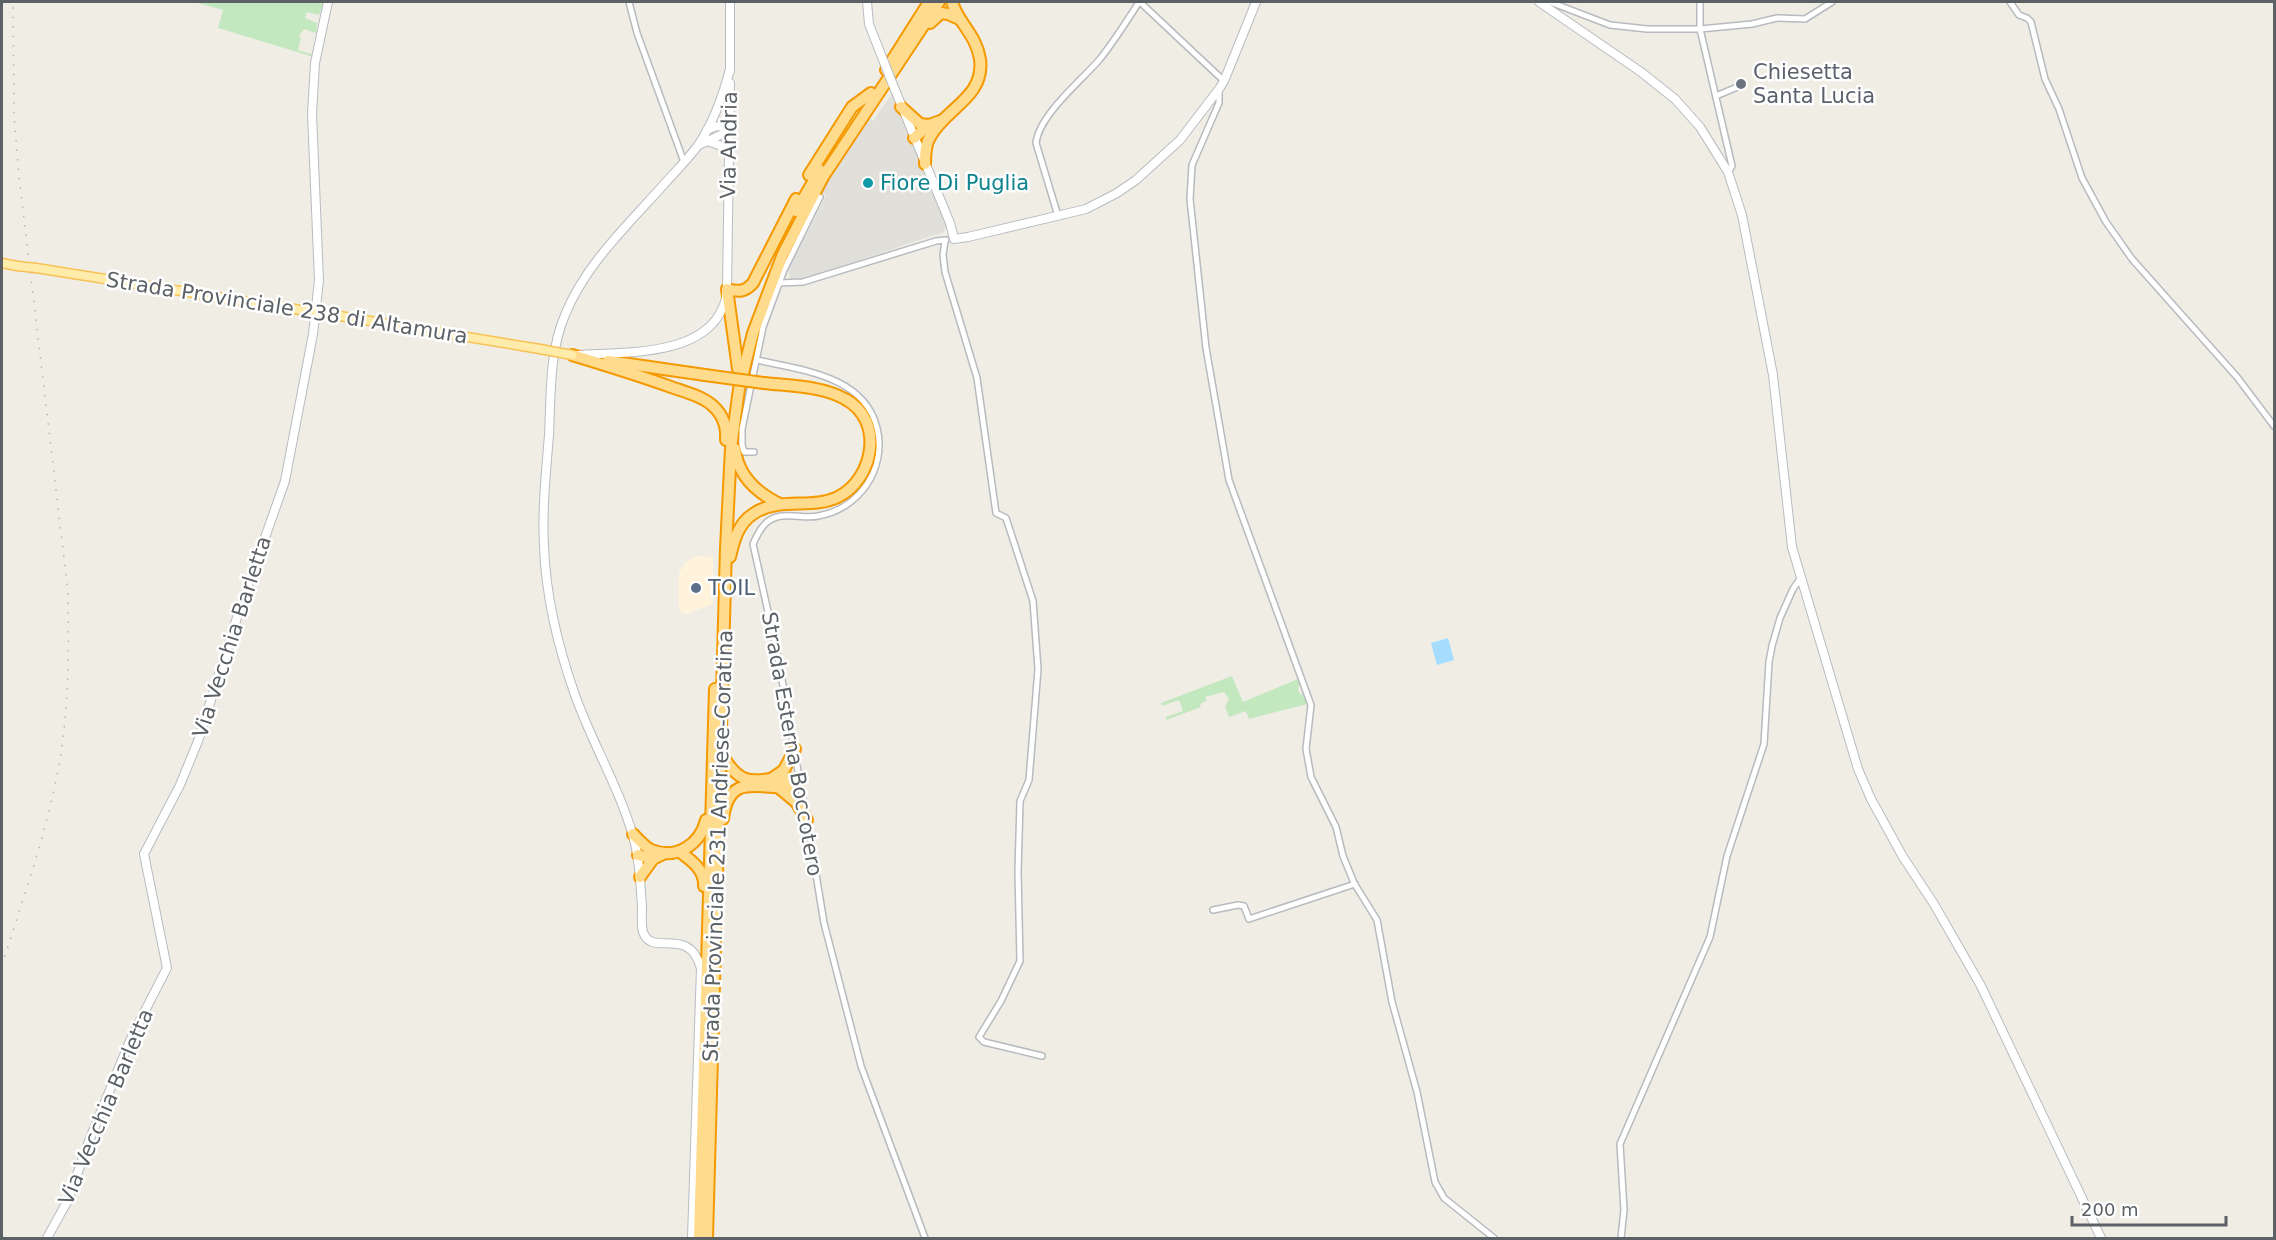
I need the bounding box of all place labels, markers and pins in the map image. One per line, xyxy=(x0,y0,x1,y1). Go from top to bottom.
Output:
place label: Chiesetta Santa Lucia xyxy=(1753,60,1875,108)
marker: Chiesetta Santa Lucia xyxy=(1734,77,1748,91)
place label: Fiore Di Puglia xyxy=(880,171,1029,195)
marker: Fiore Di Puglia xyxy=(861,176,875,190)
place label: TOIL xyxy=(707,576,756,600)
marker: TOIL xyxy=(689,581,703,595)

